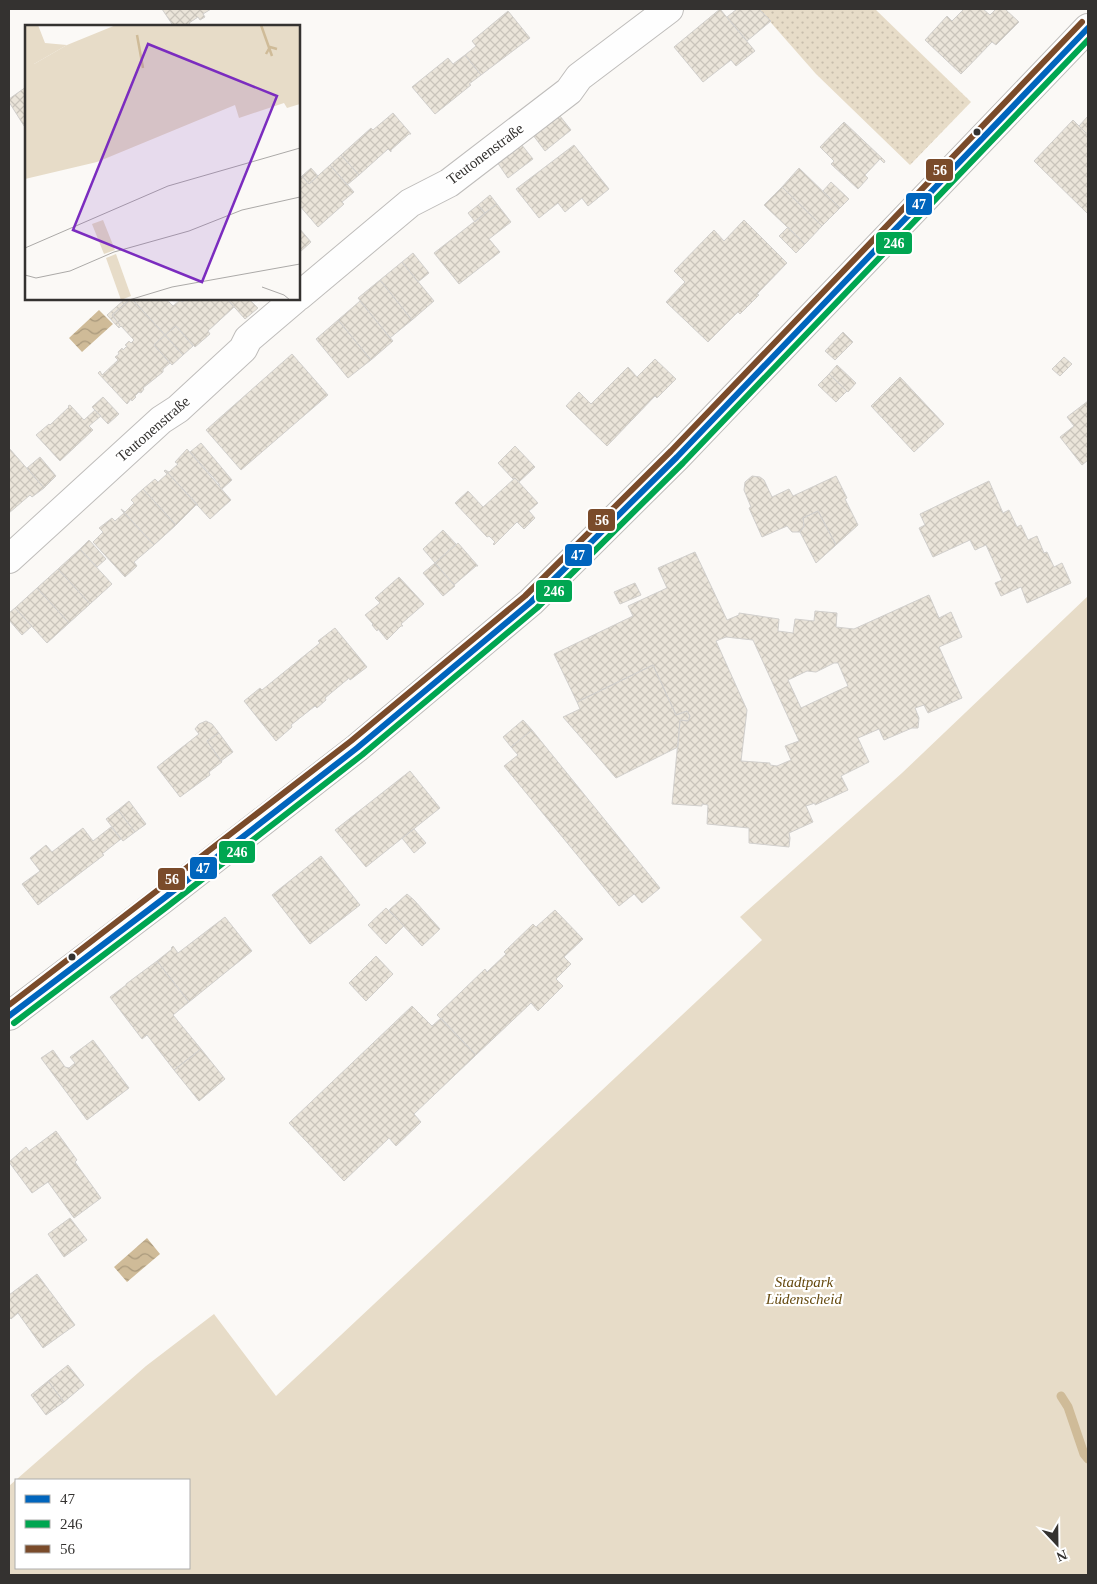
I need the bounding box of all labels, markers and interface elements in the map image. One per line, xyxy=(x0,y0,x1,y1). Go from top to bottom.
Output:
inset map xyxy=(25,25,300,300)
street label: Teutonenstraße xyxy=(444,120,527,188)
unlabelled marker xyxy=(972,127,982,137)
line badge: 56 xyxy=(925,158,954,182)
text: 56 xyxy=(933,163,947,178)
line badge: 47 xyxy=(905,192,933,216)
text: 47 xyxy=(912,197,926,212)
line badge: 246 xyxy=(875,231,913,255)
text: 246 xyxy=(884,236,905,251)
street label: Teutonenstraße xyxy=(113,393,193,465)
line badge: 56 xyxy=(587,508,616,532)
text: 56 xyxy=(595,513,609,528)
line badge: 47 xyxy=(564,543,593,567)
text: 47 xyxy=(571,548,585,563)
line badge: 246 xyxy=(535,579,573,603)
text: 246 xyxy=(544,584,565,599)
line badge: 246 xyxy=(218,840,256,864)
text: 246 xyxy=(227,845,248,860)
line badge: 47 xyxy=(189,856,218,880)
text: 47 xyxy=(196,861,210,876)
line badge: 56 xyxy=(157,867,186,891)
text: 56 xyxy=(165,872,179,887)
unlabelled marker xyxy=(67,952,77,962)
park label: Stadtpark Lüdenscheid xyxy=(765,1274,842,1307)
legend xyxy=(15,1479,190,1569)
text: 47 xyxy=(60,1491,76,1507)
text: 246 xyxy=(60,1516,83,1532)
north arrow xyxy=(1032,1519,1082,1569)
text: 56 xyxy=(60,1541,76,1557)
text: N xyxy=(1054,1547,1069,1564)

